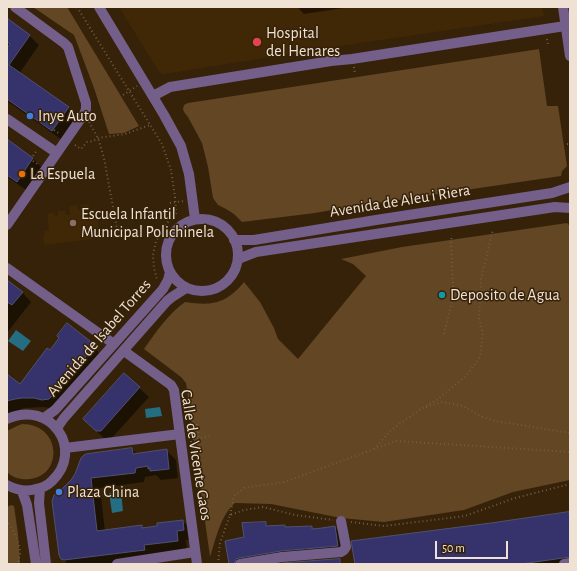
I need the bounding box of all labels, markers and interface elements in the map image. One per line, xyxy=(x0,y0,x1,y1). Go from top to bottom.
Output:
place label: Hospital del Henares xyxy=(266,23,340,61)
marker: Hospital del Henares xyxy=(251,36,263,48)
place label: Inye Auto xyxy=(38,106,97,126)
marker: Inye Auto xyxy=(25,111,35,121)
place label: La Espuela xyxy=(30,164,95,184)
marker: La Espuela xyxy=(17,169,27,179)
street label: Avenida de Aleu i Riera xyxy=(328,180,472,222)
place label: Escuela Infantil Municipal Polichinela xyxy=(81,204,214,242)
marker: Escuela Infantil Municipal Polichinela xyxy=(68,218,78,228)
street label: Avenida de Isabel Torres xyxy=(43,275,155,401)
place label: Deposito de Agua xyxy=(450,285,560,305)
marker: Deposito de Agua xyxy=(437,290,447,300)
street label: Calle de Vicente Gaos xyxy=(176,388,216,522)
place label: Plaza China xyxy=(67,482,139,502)
marker: Plaza China xyxy=(54,487,64,497)
scale bar xyxy=(437,533,510,559)
text: 50 m xyxy=(442,542,465,554)

